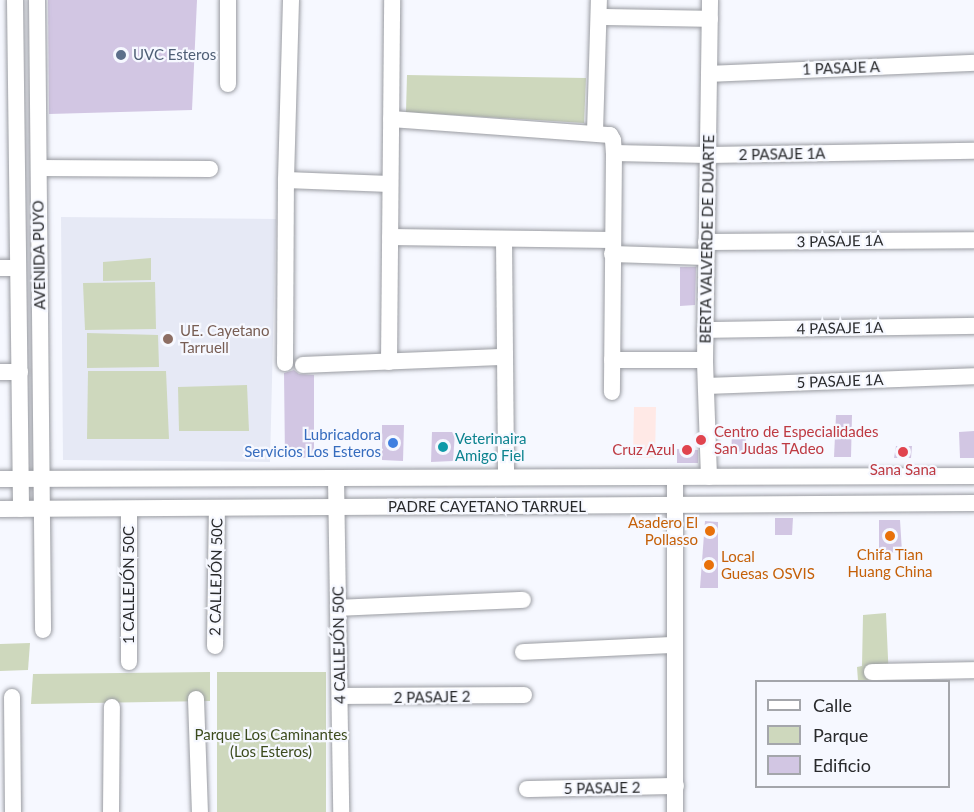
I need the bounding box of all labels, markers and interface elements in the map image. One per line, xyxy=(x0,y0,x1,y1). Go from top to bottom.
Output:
place label: UVC Esteros xyxy=(133,46,216,64)
marker: UVC Esteros xyxy=(114,48,128,62)
street label: 1 PASAJE A xyxy=(802,58,880,78)
street label: BERTA VALVERDE DE DUARTE xyxy=(696,134,718,344)
street label: 2 PASAJE 1A xyxy=(738,144,826,164)
street label: AVENIDA PUYO xyxy=(29,200,49,310)
street label: 3 PASAJE 1A xyxy=(796,231,884,251)
street label: 4 PASAJE 1A xyxy=(796,318,884,338)
place label: UE. Cayetano Tarruell xyxy=(180,321,269,356)
marker: UE. Cayetano Tarruell xyxy=(161,332,175,346)
street label: 5 PASAJE 1A xyxy=(796,370,884,392)
place label: Centro de Especialidades San Judas TAdeo xyxy=(714,422,878,457)
place label: Lubricadora Servicios Los Esteros xyxy=(244,425,381,460)
place label: Veterinaira Amigo Fiel xyxy=(455,429,526,464)
marker: Centro de Especialidades San Judas TAdeo xyxy=(692,431,710,449)
marker: Lubricadora Servicios Los Esteros xyxy=(386,436,400,450)
marker: Veterinaira Amigo Fiel xyxy=(436,440,450,454)
place label: Cruz Azul xyxy=(612,441,675,459)
marker: Cruz Azul xyxy=(680,443,694,457)
marker: Sana Sana xyxy=(896,445,910,459)
place label: Sana Sana xyxy=(870,461,936,479)
street label: PADRE CAYETANO TARRUEL xyxy=(388,498,586,516)
place label: Asadero El Pollasso xyxy=(628,513,698,548)
street label: 2 CALLEJÓN 50C xyxy=(206,518,226,636)
marker: Asadero El Pollasso xyxy=(703,524,717,538)
street label: 1 CALLEJÓN 50C xyxy=(120,526,138,644)
marker: Chifa Tian Huang China xyxy=(883,529,897,543)
place label: Chifa Tian Huang China xyxy=(848,545,932,580)
place label: Local Guesas OSVIS xyxy=(721,547,815,582)
marker: Local Guesas OSVIS xyxy=(702,558,716,572)
street label: 4 CALLEJÓN 50C xyxy=(329,586,349,704)
legend xyxy=(755,680,950,788)
street label: 2 PASAJE 2 xyxy=(394,687,470,707)
text: Calle xyxy=(813,694,852,716)
text: Parque xyxy=(813,724,868,746)
park label: Parque Los Caminantes (Los Esteros) xyxy=(194,725,348,760)
text: Edificio xyxy=(813,754,871,776)
street label: 5 PASAJE 2 xyxy=(564,778,640,798)

